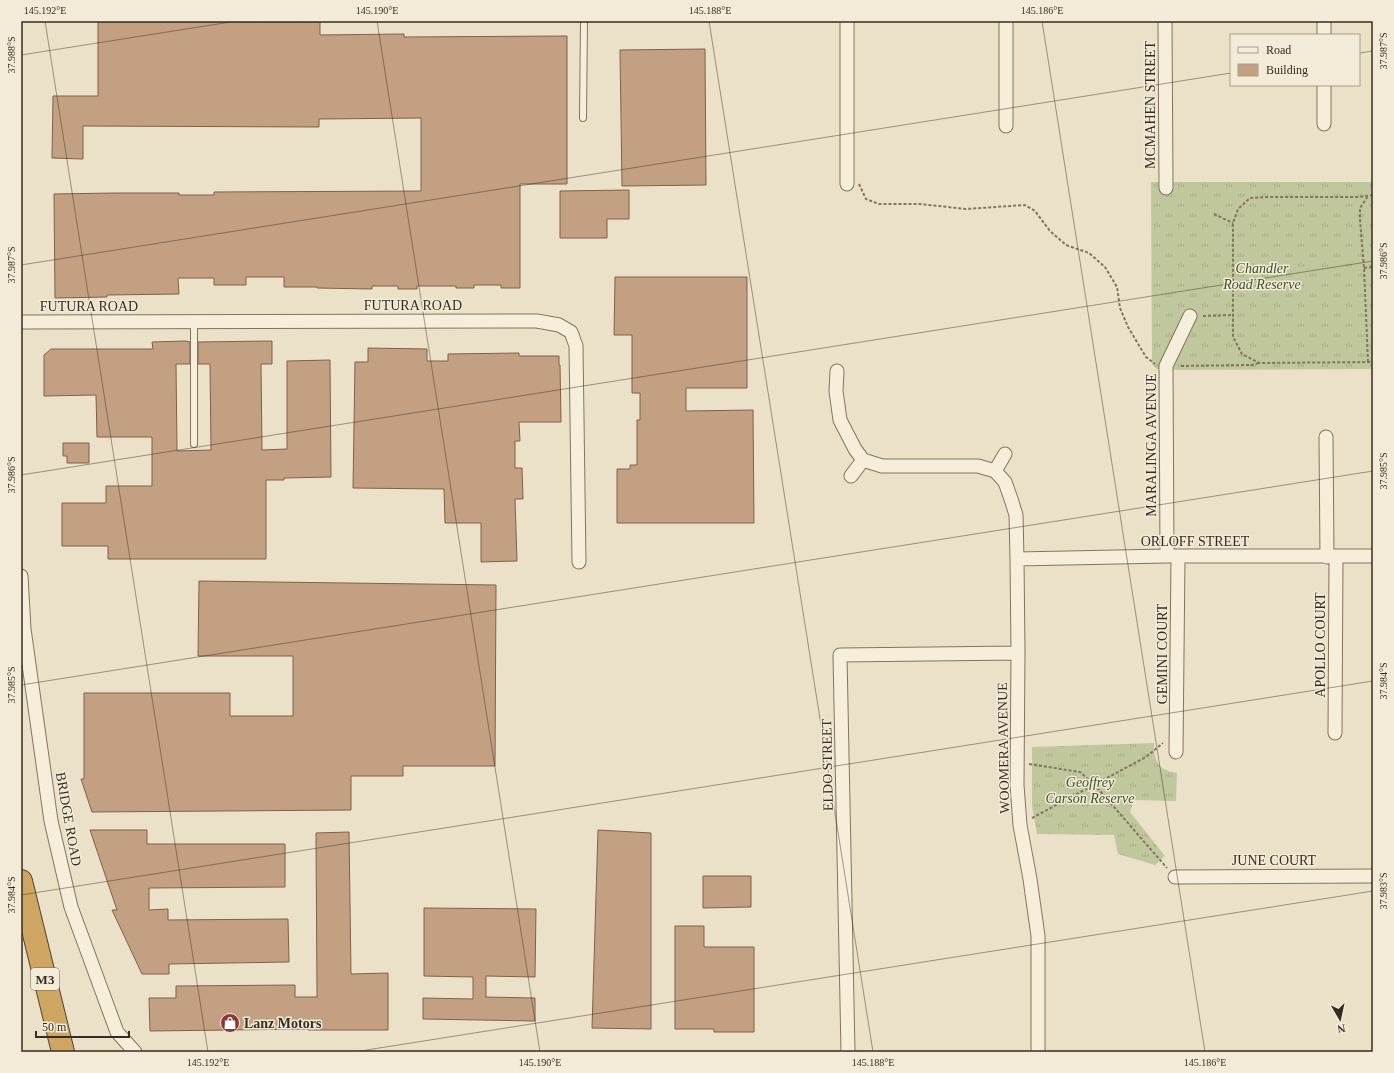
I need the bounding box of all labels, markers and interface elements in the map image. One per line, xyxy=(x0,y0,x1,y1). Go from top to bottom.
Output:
text: 145.192°E xyxy=(24,5,66,16)
text: 145.190°E xyxy=(356,5,398,16)
text: 145.188°E xyxy=(689,5,731,16)
text: 145.186°E xyxy=(1021,5,1063,16)
text: 37.987°S xyxy=(1378,32,1389,70)
legend xyxy=(1230,34,1360,86)
text: 37.988°S xyxy=(6,36,17,74)
street label: MCMAHEN STREET xyxy=(1143,41,1158,169)
text: Road xyxy=(1266,43,1291,57)
text: Building xyxy=(1266,63,1308,77)
text: 37.986°S xyxy=(1378,242,1389,280)
text: 37.987°S xyxy=(6,246,17,284)
park label: Chandler Road Reserve xyxy=(1222,261,1301,292)
street label: FUTURA ROAD xyxy=(364,298,462,313)
street label: FUTURA ROAD xyxy=(40,299,138,314)
street label: MARALINGA AVENUE xyxy=(1144,373,1159,517)
text: 37.985°S xyxy=(1378,452,1389,490)
text: 37.986°S xyxy=(6,456,17,494)
street label: ORLOFF STREET xyxy=(1141,534,1250,549)
street label: APOLLO COURT xyxy=(1313,592,1328,698)
street label: GEMINI COURT xyxy=(1155,603,1170,704)
text: 37.984°S xyxy=(1378,662,1389,700)
text: 37.985°S xyxy=(6,666,17,704)
street label: WOOMERA AVENUE xyxy=(995,682,1012,814)
street label: ELDO STREET xyxy=(819,718,836,811)
street label: BRIDGE ROAD xyxy=(53,771,84,867)
park label: Geoffrey Carson Reserve xyxy=(1045,775,1135,806)
street label: JUNE COURT xyxy=(1232,853,1317,868)
text: 37.983°S xyxy=(1378,872,1389,910)
text: 37.984°S xyxy=(6,876,17,914)
road number: M3 xyxy=(31,968,59,990)
north arrow xyxy=(1320,999,1360,1039)
shop icon: Lanz Motors xyxy=(219,1012,241,1034)
scale bar xyxy=(36,1013,129,1039)
place label: Lanz Motors xyxy=(244,1016,322,1031)
text: 50 m xyxy=(42,1020,67,1034)
text: N xyxy=(1337,1022,1346,1035)
text: 145.192°E xyxy=(187,1057,229,1068)
text: 145.190°E xyxy=(519,1057,561,1068)
text: 145.188°E xyxy=(852,1057,894,1068)
text: 145.186°E xyxy=(1184,1057,1226,1068)

